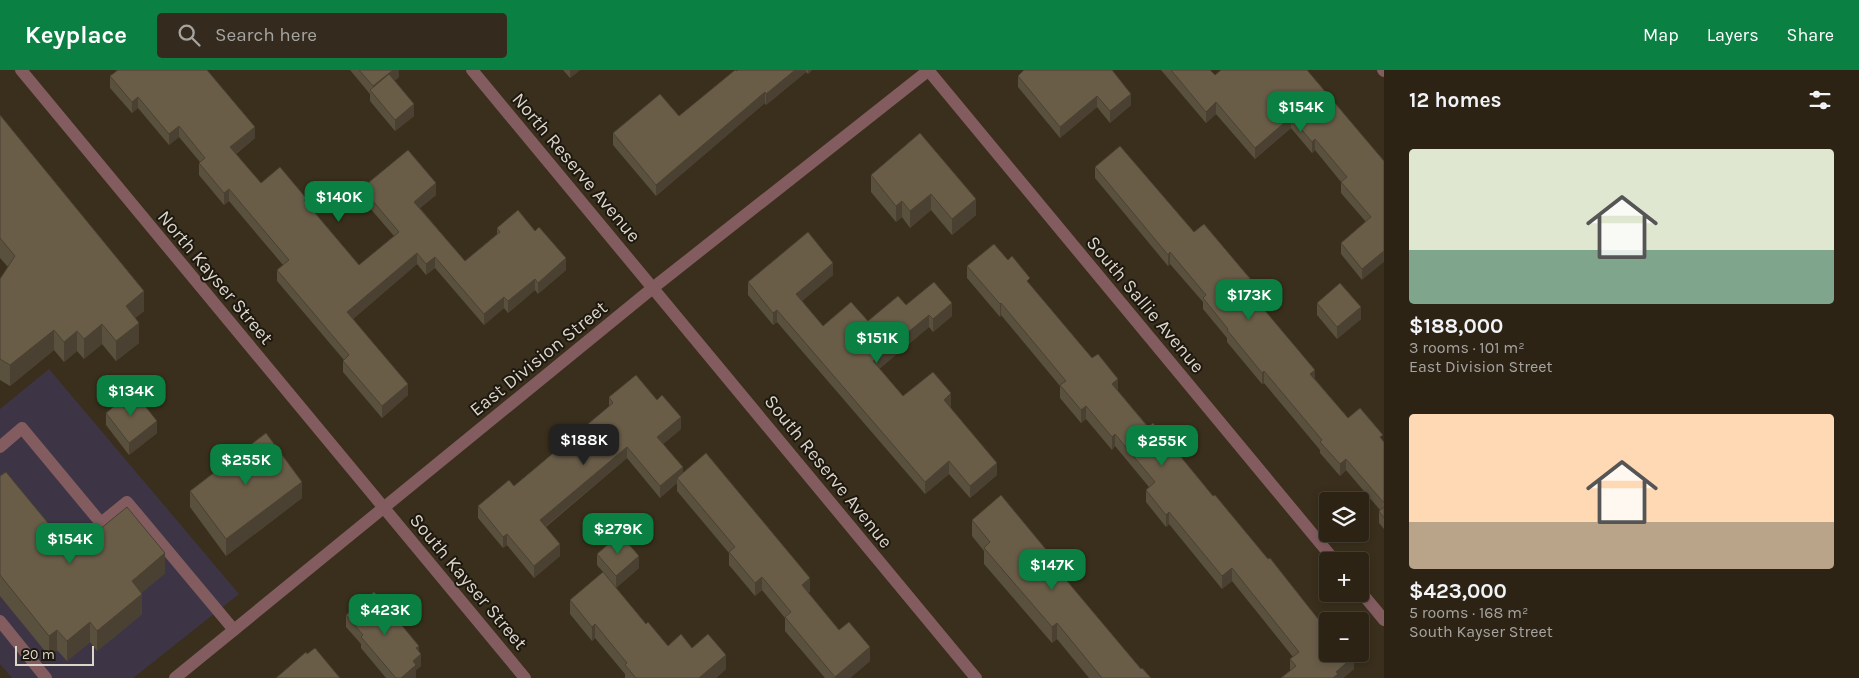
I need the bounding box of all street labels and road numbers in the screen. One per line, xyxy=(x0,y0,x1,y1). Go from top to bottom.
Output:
street label: North Reserve Avenue xyxy=(507,89,645,247)
street label: North Kayser Street xyxy=(153,206,277,349)
street label: South Sallie Avenue xyxy=(1082,232,1209,377)
street label: East Division Street xyxy=(466,297,612,421)
street label: South Reserve Avenue xyxy=(760,391,897,553)
street label: South Kayser Street xyxy=(405,509,531,654)

